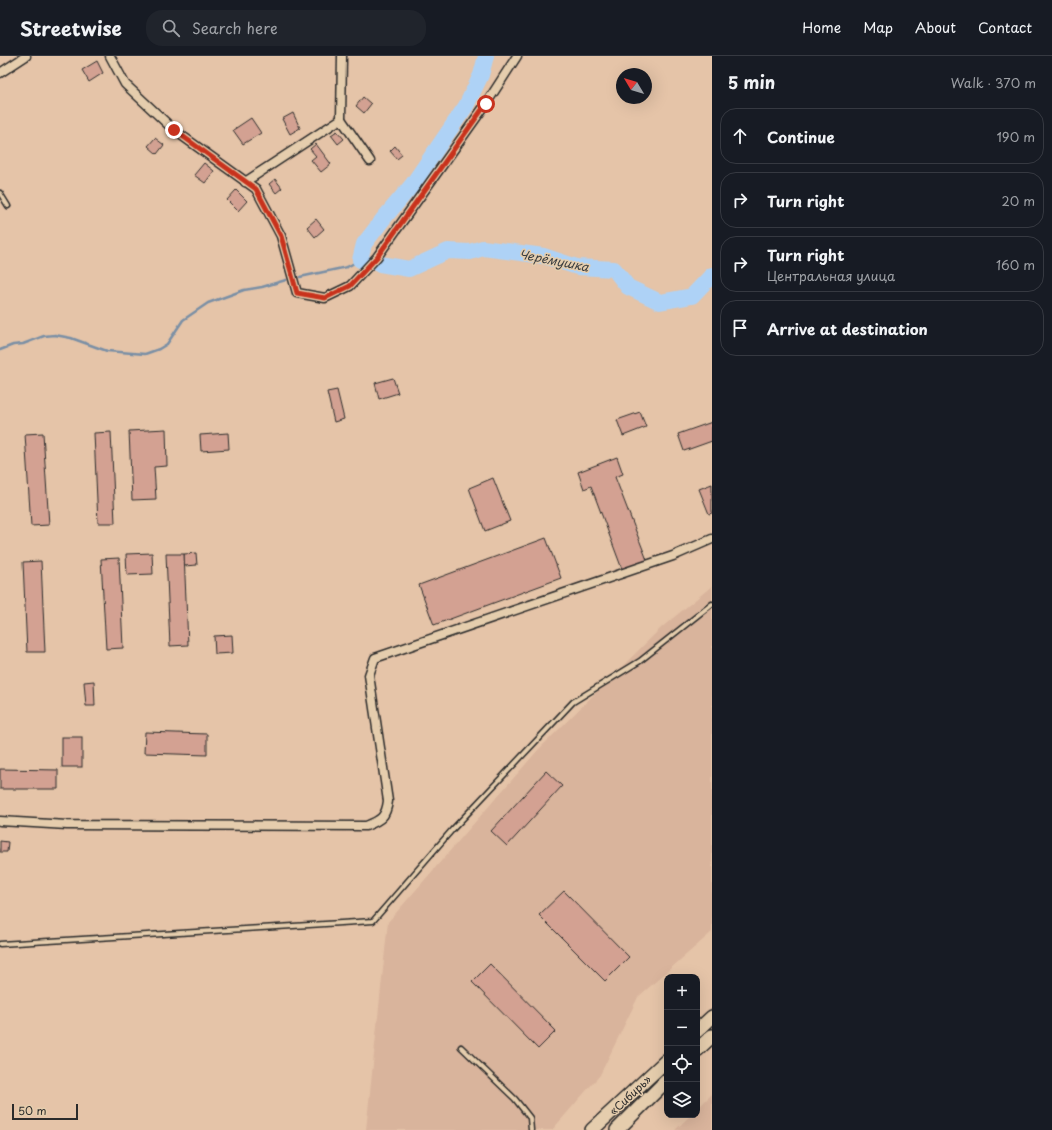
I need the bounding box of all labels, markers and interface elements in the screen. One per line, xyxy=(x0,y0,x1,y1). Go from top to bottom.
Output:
search box xyxy=(146,10,426,46)
text: Streetwise xyxy=(20,14,122,42)
text: Search here xyxy=(192,16,278,39)
icon: search xyxy=(160,17,182,39)
text: Home xyxy=(802,17,841,38)
text: Map xyxy=(863,17,893,38)
text: About xyxy=(915,17,956,38)
text: Contact xyxy=(978,17,1032,38)
north arrow xyxy=(616,68,652,104)
text: 5 min xyxy=(728,69,775,95)
text: Walk · 370 m xyxy=(951,73,1036,92)
route start xyxy=(477,95,495,113)
route end xyxy=(165,121,183,139)
icon: ahead xyxy=(729,125,751,147)
text: Continue xyxy=(767,125,835,148)
text: 190 m xyxy=(996,127,1035,146)
icon: right xyxy=(729,189,751,211)
text: Turn right xyxy=(767,189,844,212)
text: 20 m xyxy=(1001,191,1035,210)
text: Turn right xyxy=(767,243,844,266)
water label: Черёмушка xyxy=(518,244,591,276)
icon: right xyxy=(729,253,751,275)
text: 160 m xyxy=(996,255,1035,274)
text: Центральная улица xyxy=(767,266,895,285)
icon: arrive xyxy=(729,317,751,339)
text: Arrive at destination xyxy=(767,317,928,340)
map controls xyxy=(664,974,700,1118)
button: + xyxy=(664,974,700,1010)
button: − xyxy=(664,1010,700,1046)
button: locate xyxy=(664,1046,700,1082)
street label: «Сибирь» xyxy=(605,1071,655,1119)
button: layers xyxy=(664,1082,700,1118)
scale bar xyxy=(12,1102,78,1121)
text: 50 m xyxy=(18,1102,47,1119)

